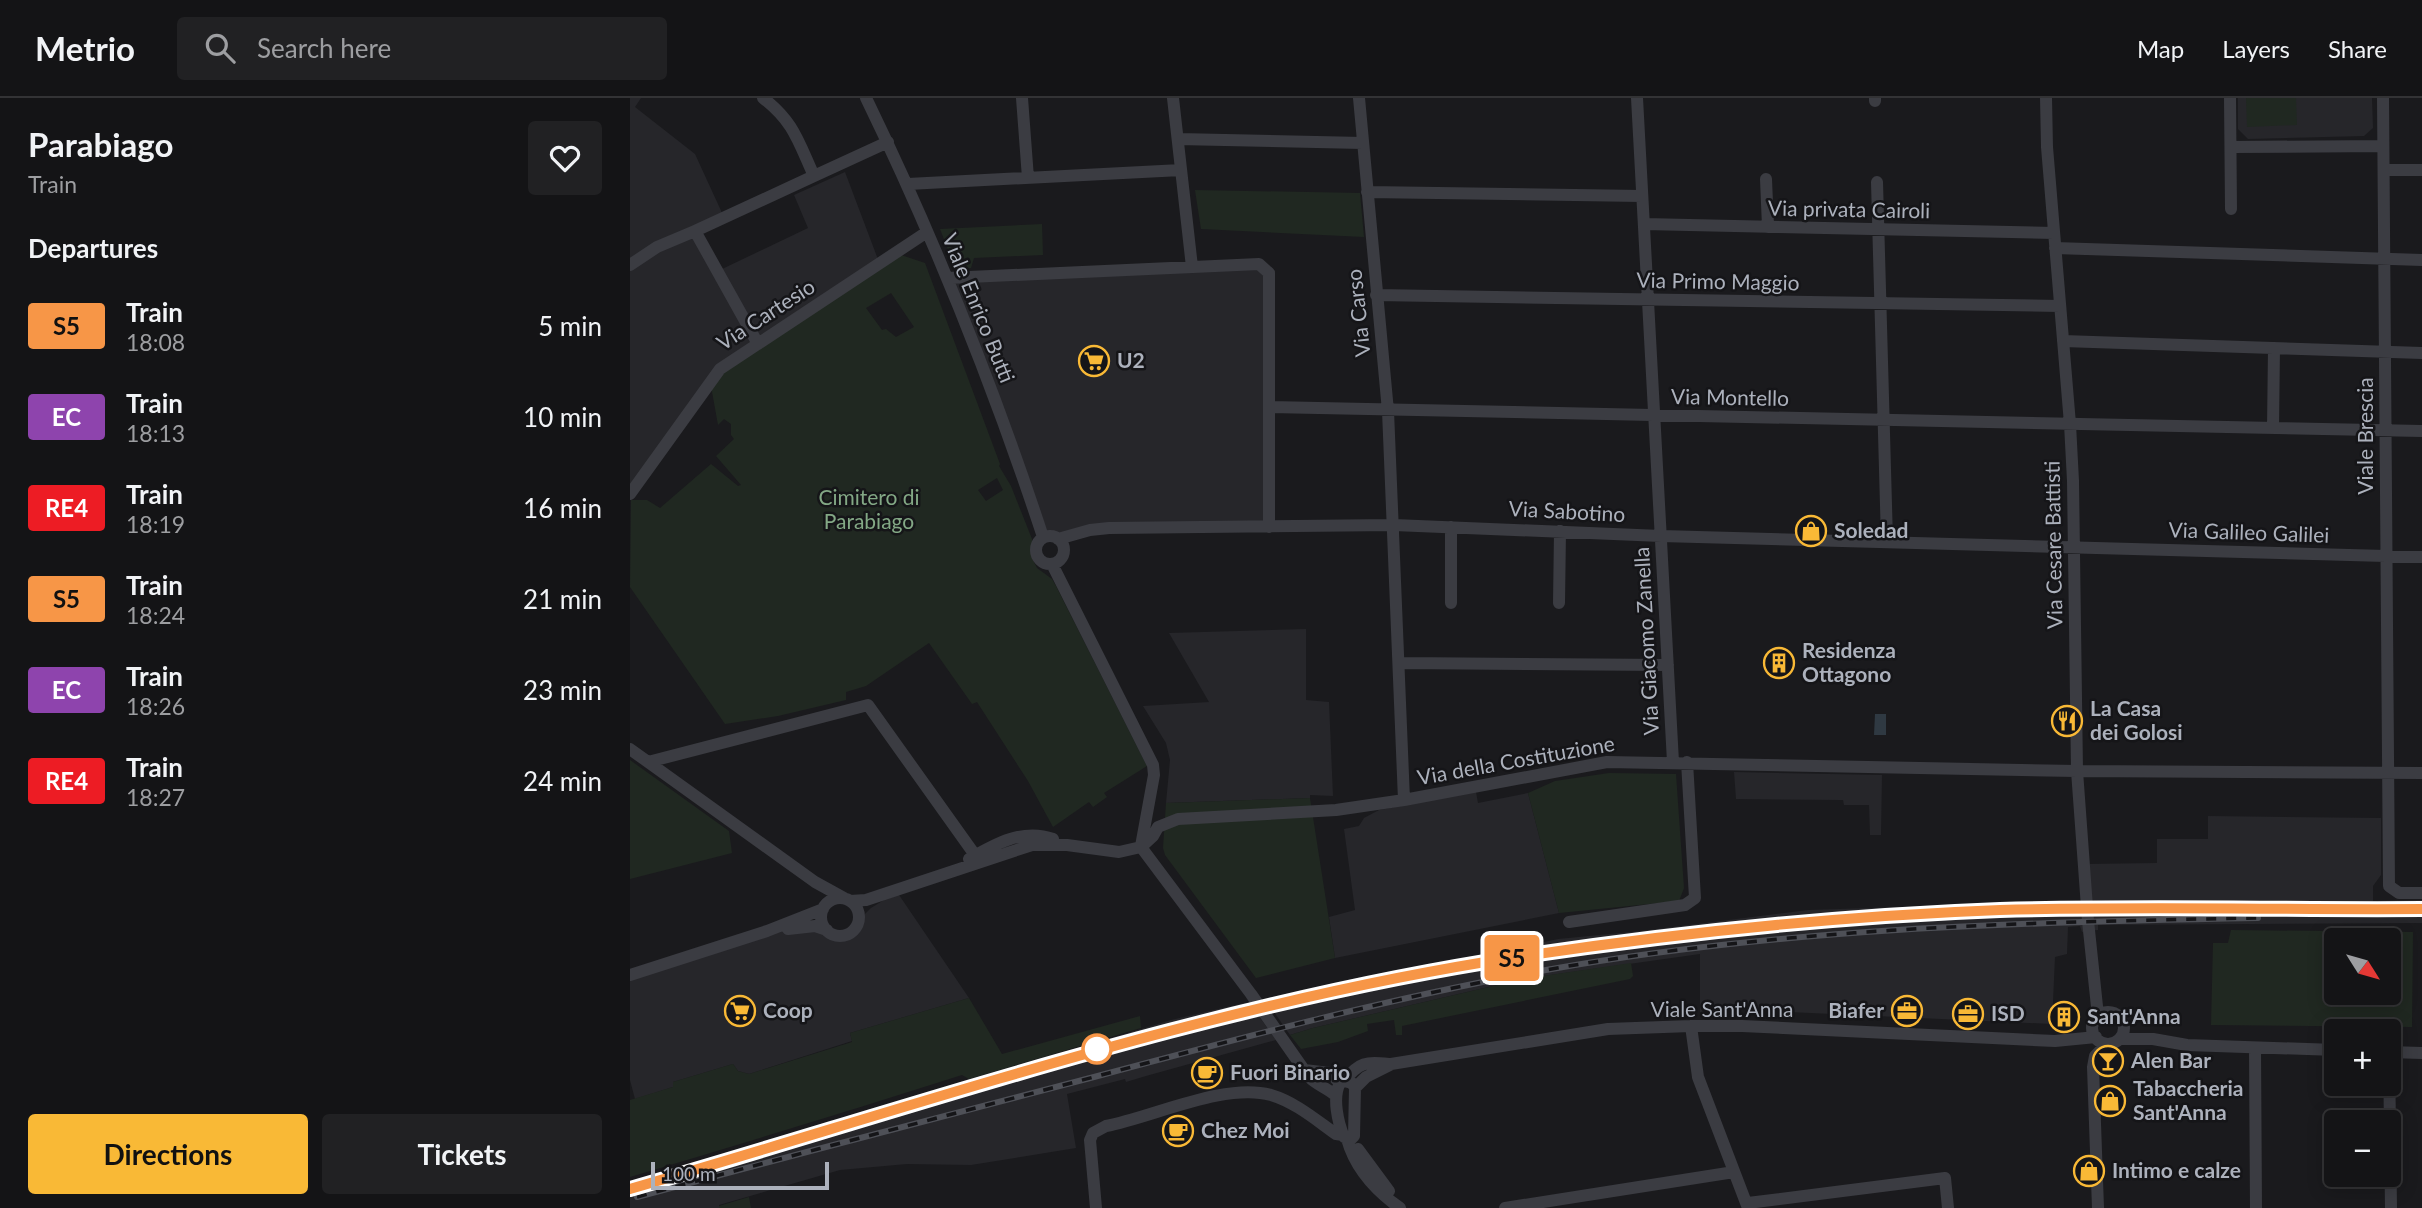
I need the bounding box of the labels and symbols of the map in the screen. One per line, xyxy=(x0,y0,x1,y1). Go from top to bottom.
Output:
street label: Via privata Cairoli xyxy=(1768,195,1930,222)
street label: Viale Enrico Butti xyxy=(938,229,1021,386)
street label: Via Primo Maggio xyxy=(1636,267,1800,294)
street label: Via Carso xyxy=(1340,268,1375,358)
street label: Via Cartesio xyxy=(711,273,819,355)
supermarket icon: U2 xyxy=(1077,344,1111,378)
place label: U2 xyxy=(1117,347,1145,372)
street label: Viale Brescia xyxy=(2352,377,2377,495)
street label: Via Montello xyxy=(1671,383,1789,410)
street label: Via Cesare Battisti xyxy=(2039,461,2066,629)
park label: Cimitero di Parabiago xyxy=(818,484,920,533)
street label: Via Sabotino xyxy=(1508,495,1626,526)
shop icon: Soledad xyxy=(1794,514,1828,548)
street label: Via Galileo Galilei xyxy=(2168,516,2330,547)
place label: Soledad xyxy=(1834,517,1908,542)
street label: Via Giacomo Zanella xyxy=(1628,546,1663,736)
place label: Residenza Ottagono xyxy=(1802,637,1896,686)
building icon: Residenza Ottagono xyxy=(1762,646,1796,680)
place label: La Casa dei Golosi xyxy=(2090,695,2183,744)
restaurant icon: La Casa dei Golosi xyxy=(2050,704,2084,738)
street label: Via della Costituzione xyxy=(1415,730,1616,789)
north arrow xyxy=(2324,928,2401,1004)
line badge: S5 xyxy=(1480,935,1544,981)
supermarket icon: Coop xyxy=(723,994,757,1028)
office icon: Biafer xyxy=(1890,994,1924,1028)
street label: Viale Sant'Anna xyxy=(1650,996,1794,1021)
place label: Coop xyxy=(763,997,813,1022)
place label: Biafer xyxy=(1828,997,1884,1022)
office icon: ISD xyxy=(1951,997,1985,1031)
place label: ISD xyxy=(1991,1000,2025,1025)
building icon: Sant'Anna xyxy=(2047,1000,2081,1034)
place label: Sant'Anna xyxy=(2087,1003,2181,1028)
unlabelled marker xyxy=(1082,1034,1112,1064)
bar icon: Alen Bar xyxy=(2091,1044,2125,1078)
place label: Alen Bar xyxy=(2130,1047,2211,1072)
cafe icon: Fuori Binario xyxy=(1190,1056,1224,1090)
place label: Fuori Binario xyxy=(1230,1059,1350,1084)
place label: Tabaccheria Sant'Anna xyxy=(2133,1075,2243,1124)
shop icon: Tabaccheria Sant'Anna xyxy=(2093,1084,2127,1118)
cafe icon: Chez Moi xyxy=(1161,1114,1195,1148)
place label: Chez Moi xyxy=(1201,1117,1290,1142)
shop icon: Intimo e calze xyxy=(2072,1154,2106,1188)
place label: Intimo e calze xyxy=(2112,1157,2241,1182)
scale bar xyxy=(651,1159,830,1191)

